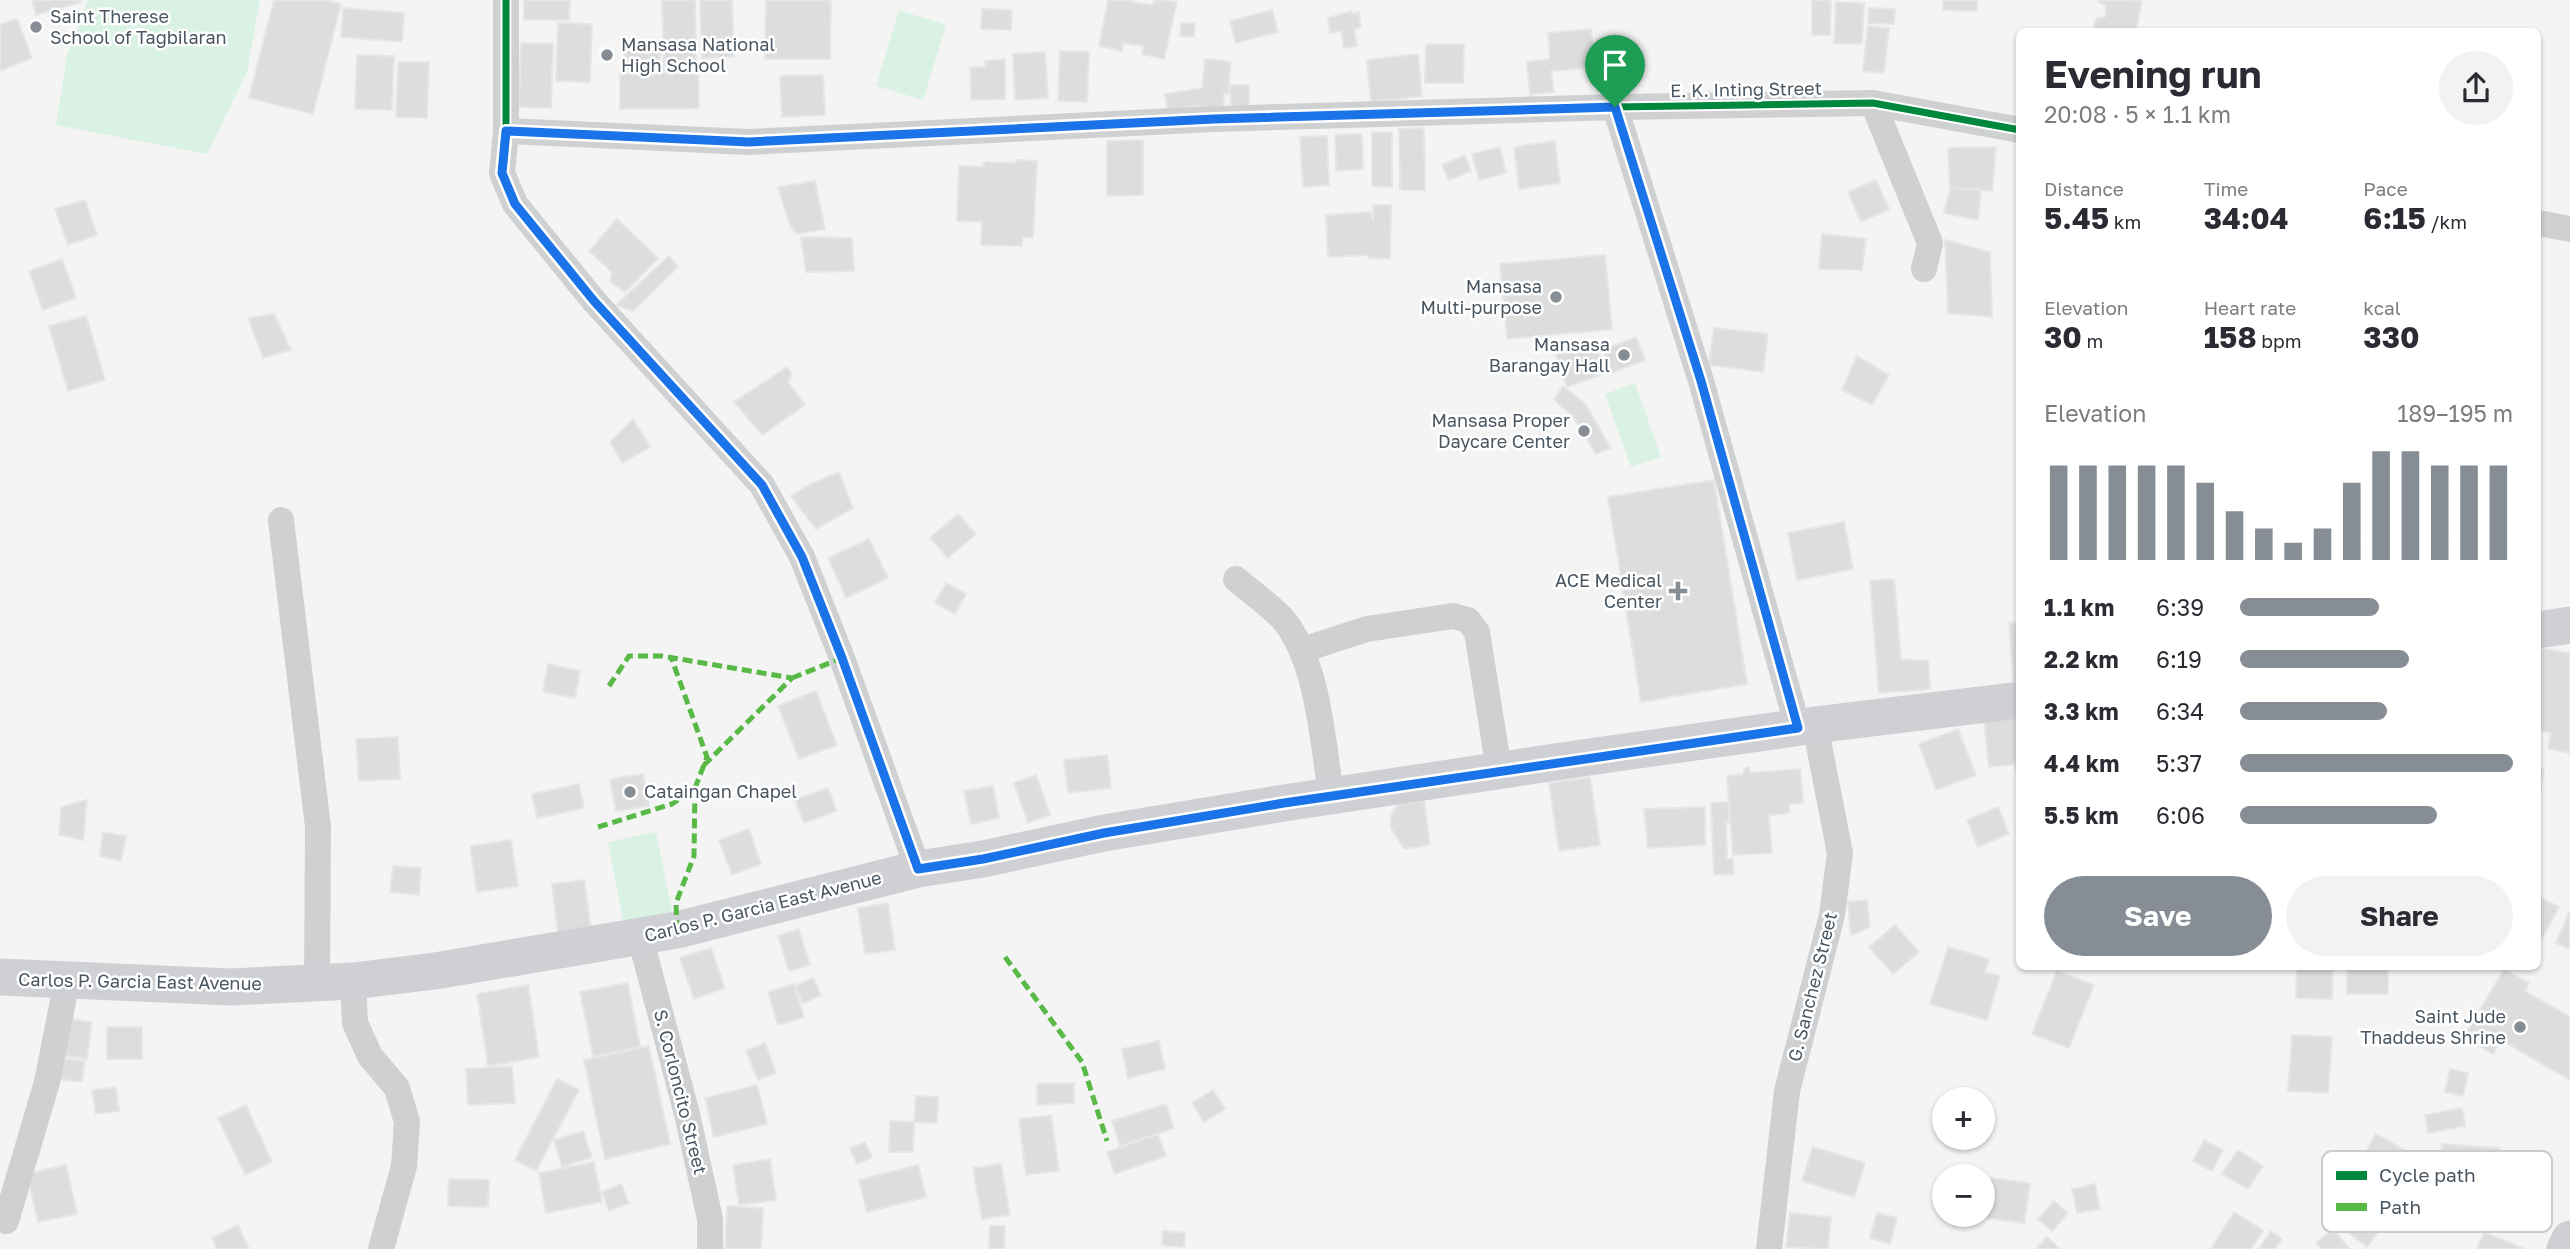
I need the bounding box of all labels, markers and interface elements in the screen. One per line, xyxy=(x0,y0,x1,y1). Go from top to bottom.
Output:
place label: Saint Therese School of Tagbilaran xyxy=(50,5,227,48)
marker: Saint Therese School of Tagbilaran xyxy=(28,19,44,35)
place label: Mansasa National High School xyxy=(621,33,775,76)
pin xyxy=(1585,35,1645,107)
icon: arrive xyxy=(1596,46,1634,84)
marker: Mansasa National High School xyxy=(599,47,615,63)
text: Evening run xyxy=(2044,51,2262,96)
button: share xyxy=(2439,51,2513,125)
street label: E. K. Inting Street xyxy=(1670,77,1822,101)
text: 20:08 · 5 × 1.1 km xyxy=(2044,100,2231,128)
text: Distance xyxy=(2044,177,2124,200)
text: Time xyxy=(2204,177,2248,200)
text: Pace xyxy=(2363,177,2408,200)
text: 5.45 xyxy=(2044,200,2109,236)
text: 34:04 xyxy=(2204,200,2289,236)
text: 6:15 xyxy=(2363,200,2426,236)
text: km xyxy=(2109,210,2141,233)
text: /km xyxy=(2426,210,2467,233)
place label: Mansasa Multi-purpose xyxy=(1421,275,1542,318)
marker: Mansasa Multi-purpose xyxy=(1548,289,1564,305)
text: Elevation xyxy=(2044,296,2129,319)
text: Heart rate xyxy=(2204,296,2296,319)
text: kcal xyxy=(2363,296,2401,319)
text: 30 xyxy=(2044,319,2082,355)
text: 158 xyxy=(2204,319,2257,355)
text: 330 xyxy=(2363,319,2419,355)
text: m xyxy=(2082,329,2103,352)
text: bpm xyxy=(2257,329,2302,352)
place label: Mansasa Barangay Hall xyxy=(1489,333,1610,376)
marker: Mansasa Barangay Hall xyxy=(1616,347,1632,363)
text: Elevation xyxy=(2044,399,2146,427)
text: 189–195 m xyxy=(2397,399,2513,427)
place label: Mansasa Proper Daycare Center xyxy=(1431,409,1570,452)
marker: Mansasa Proper Daycare Center xyxy=(1576,423,1592,439)
place label: ACE Medical Center xyxy=(1555,569,1662,612)
marker: ACE Medical Center xyxy=(1668,581,1688,601)
text: 1.1 km xyxy=(2044,593,2114,621)
text: 6:39 xyxy=(2156,593,2204,621)
text: 2.2 km xyxy=(2044,645,2119,673)
text: 6:19 xyxy=(2156,645,2202,673)
text: 3.3 km xyxy=(2044,697,2119,725)
text: 6:34 xyxy=(2156,697,2204,725)
text: 4.4 km xyxy=(2044,749,2119,777)
text: 5:37 xyxy=(2156,749,2202,777)
place label: Cataingan Chapel xyxy=(644,780,797,802)
marker: Cataingan Chapel xyxy=(622,784,638,800)
text: 5.5 km xyxy=(2044,801,2119,829)
text: 6:06 xyxy=(2156,801,2205,829)
street label: Carlos P. Garcia East Avenue xyxy=(642,866,884,946)
button: Save xyxy=(2044,876,2272,956)
button: Share xyxy=(2286,876,2513,956)
street label: G. Sanchez Street xyxy=(1783,910,1841,1064)
street label: Carlos P. Garcia East Avenue xyxy=(18,968,262,994)
place label: Saint Jude Thaddeus Shrine xyxy=(2360,1005,2506,1048)
street label: S. Corloncito Street xyxy=(650,1007,712,1176)
marker: Saint Jude Thaddeus Shrine xyxy=(2512,1019,2528,1035)
map controls xyxy=(1932,1087,1995,1227)
button: + xyxy=(1932,1087,1995,1150)
legend xyxy=(2322,1151,2552,1232)
text: Cycle path xyxy=(2379,1163,2476,1186)
button: − xyxy=(1932,1164,1995,1227)
text: Path xyxy=(2379,1195,2421,1218)

